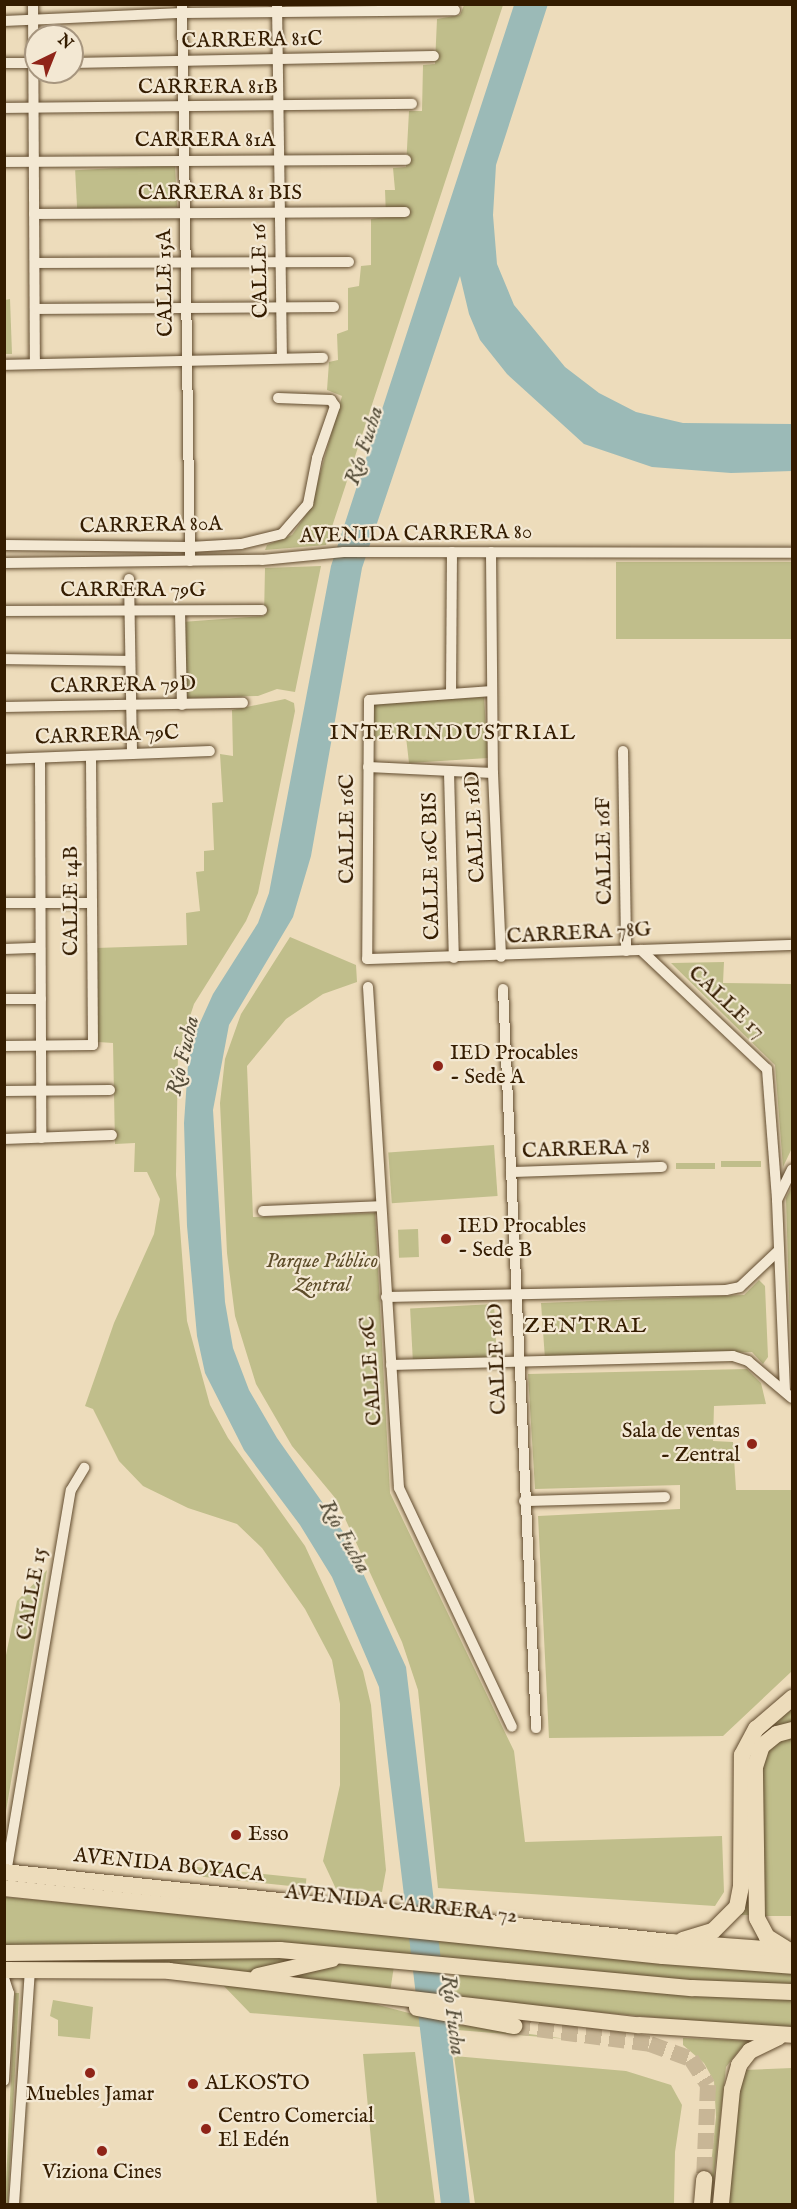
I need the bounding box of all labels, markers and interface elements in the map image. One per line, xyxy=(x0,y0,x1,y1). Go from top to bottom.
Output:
north arrow xyxy=(24,24,84,84)
street label: CARRERA 81C xyxy=(181,27,323,55)
text: N xyxy=(53,30,77,54)
street label: CARRERA 81B xyxy=(138,75,278,101)
street label: CARRERA 81A xyxy=(135,128,275,154)
street label: CARRERA 81 BIS xyxy=(138,181,302,207)
street label: CALLE 16 xyxy=(248,223,274,319)
street label: CALLE 15A xyxy=(152,229,180,337)
water label: Río Fucha xyxy=(340,403,390,489)
street label: CARRERA 80A xyxy=(79,512,223,540)
street label: AVENIDA CARRERA 80 xyxy=(300,520,532,550)
street label: CARRERA 79G xyxy=(60,578,206,604)
street label: CARRERA 79D xyxy=(50,672,196,700)
street label: CARRERA 79C xyxy=(35,721,179,751)
district label: INTERINDUSTRIAL xyxy=(329,721,577,747)
street label: CALLE 16D xyxy=(460,771,492,883)
street label: CALLE 16C xyxy=(335,774,361,884)
street label: CALLE 16C BIS xyxy=(418,792,446,940)
street label: CALLE 16F xyxy=(591,797,619,905)
street label: CALLE 14B xyxy=(59,846,85,956)
street label: CARRERA 78G xyxy=(506,918,652,950)
street label: CALLE 17 xyxy=(682,961,770,1045)
water label: Río Fucha xyxy=(162,1013,206,1099)
place label: IED Procables - Sede A xyxy=(450,1041,578,1091)
marker: IED Procables - Sede A xyxy=(431,1059,445,1073)
street label: CARRERA 78 xyxy=(522,1135,650,1165)
place label: IED Procables - Sede B xyxy=(458,1214,586,1264)
marker: IED Procables - Sede B xyxy=(439,1232,453,1246)
park label: Parque Público Zentral xyxy=(266,1249,378,1299)
street label: CALLE 16D xyxy=(483,1303,513,1415)
district label: ZENTRAL xyxy=(524,1314,648,1340)
street label: CALLE 16C xyxy=(356,1315,388,1427)
place label: Sala de ventas - Zentral xyxy=(622,1419,740,1469)
marker: Sala de ventas - Zentral xyxy=(745,1437,759,1451)
water label: Río Fucha xyxy=(312,1495,376,1579)
street label: CALLE 15 xyxy=(12,1546,54,1642)
place label: Esso xyxy=(248,1822,289,1848)
marker: Esso xyxy=(229,1828,243,1842)
street label: AVENIDA BOYACA xyxy=(72,1843,266,1889)
street label: AVENIDA CARRERA 72 xyxy=(283,1880,519,1930)
water label: Río Fucha xyxy=(434,1973,470,2057)
marker: Muebles Jamar xyxy=(83,2066,97,2080)
place label: ALKOSTO xyxy=(205,2071,310,2097)
marker: ALKOSTO xyxy=(186,2077,200,2091)
place label: Muebles Jamar xyxy=(26,2082,154,2108)
place label: Centro Comercial El Edén xyxy=(218,2104,374,2154)
marker: Centro Comercial El Edén xyxy=(199,2122,213,2136)
marker: Viziona Cines xyxy=(95,2144,109,2158)
place label: Viziona Cines xyxy=(42,2160,162,2186)

